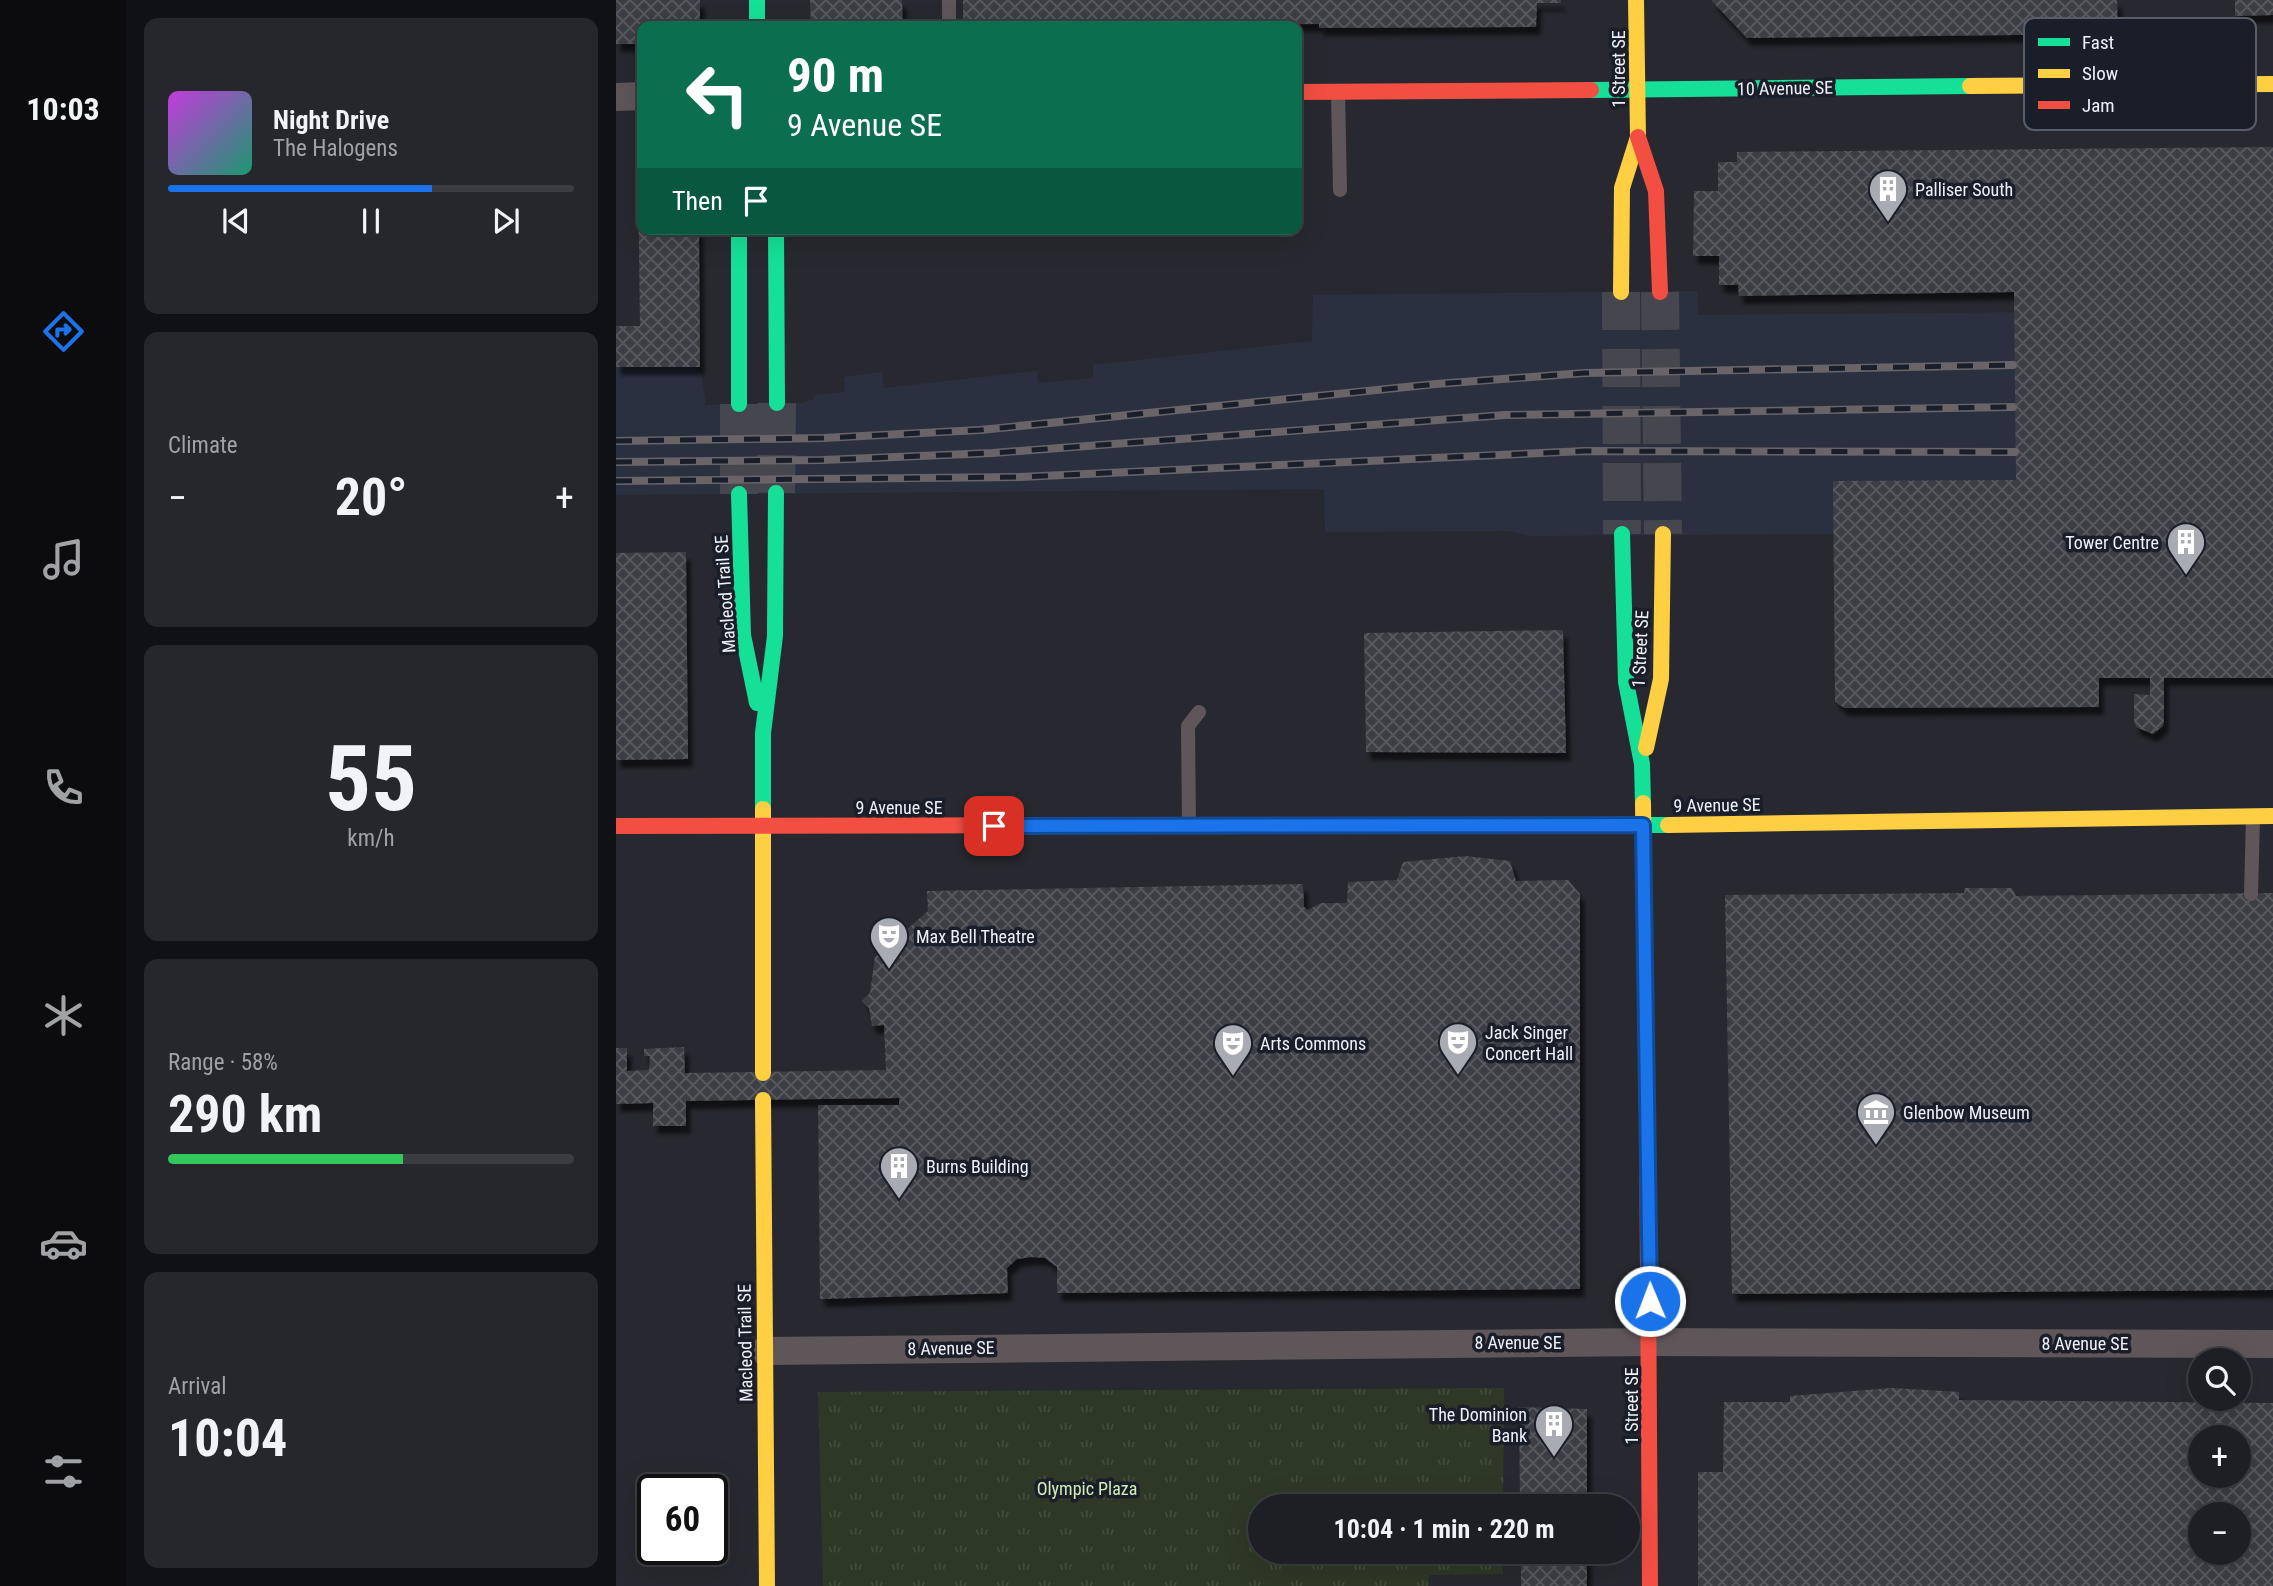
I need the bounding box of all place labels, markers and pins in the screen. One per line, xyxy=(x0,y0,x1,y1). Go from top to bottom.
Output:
building icon: Palliser South xyxy=(1867,168,1909,223)
place label: Palliser South xyxy=(1915,179,2013,200)
building icon: Tower Centre xyxy=(2165,521,2207,576)
place label: Tower Centre xyxy=(2065,532,2159,553)
pin xyxy=(964,796,1024,856)
theatre icon: Max Bell Theatre xyxy=(868,915,910,970)
place label: Max Bell Theatre xyxy=(916,926,1035,947)
theatre icon: Jack Singer Concert Hall xyxy=(1437,1021,1479,1076)
theatre icon: Arts Commons xyxy=(1212,1022,1254,1077)
place label: Jack Singer Concert Hall xyxy=(1485,1022,1573,1064)
place label: Arts Commons xyxy=(1260,1033,1366,1054)
museum icon: Glenbow Museum xyxy=(1855,1091,1897,1146)
place label: Glenbow Museum xyxy=(1903,1102,2030,1123)
building icon: Burns Building xyxy=(878,1145,920,1200)
place label: Burns Building xyxy=(926,1156,1029,1177)
building icon: The Dominion Bank xyxy=(1533,1403,1575,1458)
place label: The Dominion Bank xyxy=(1429,1404,1527,1446)

